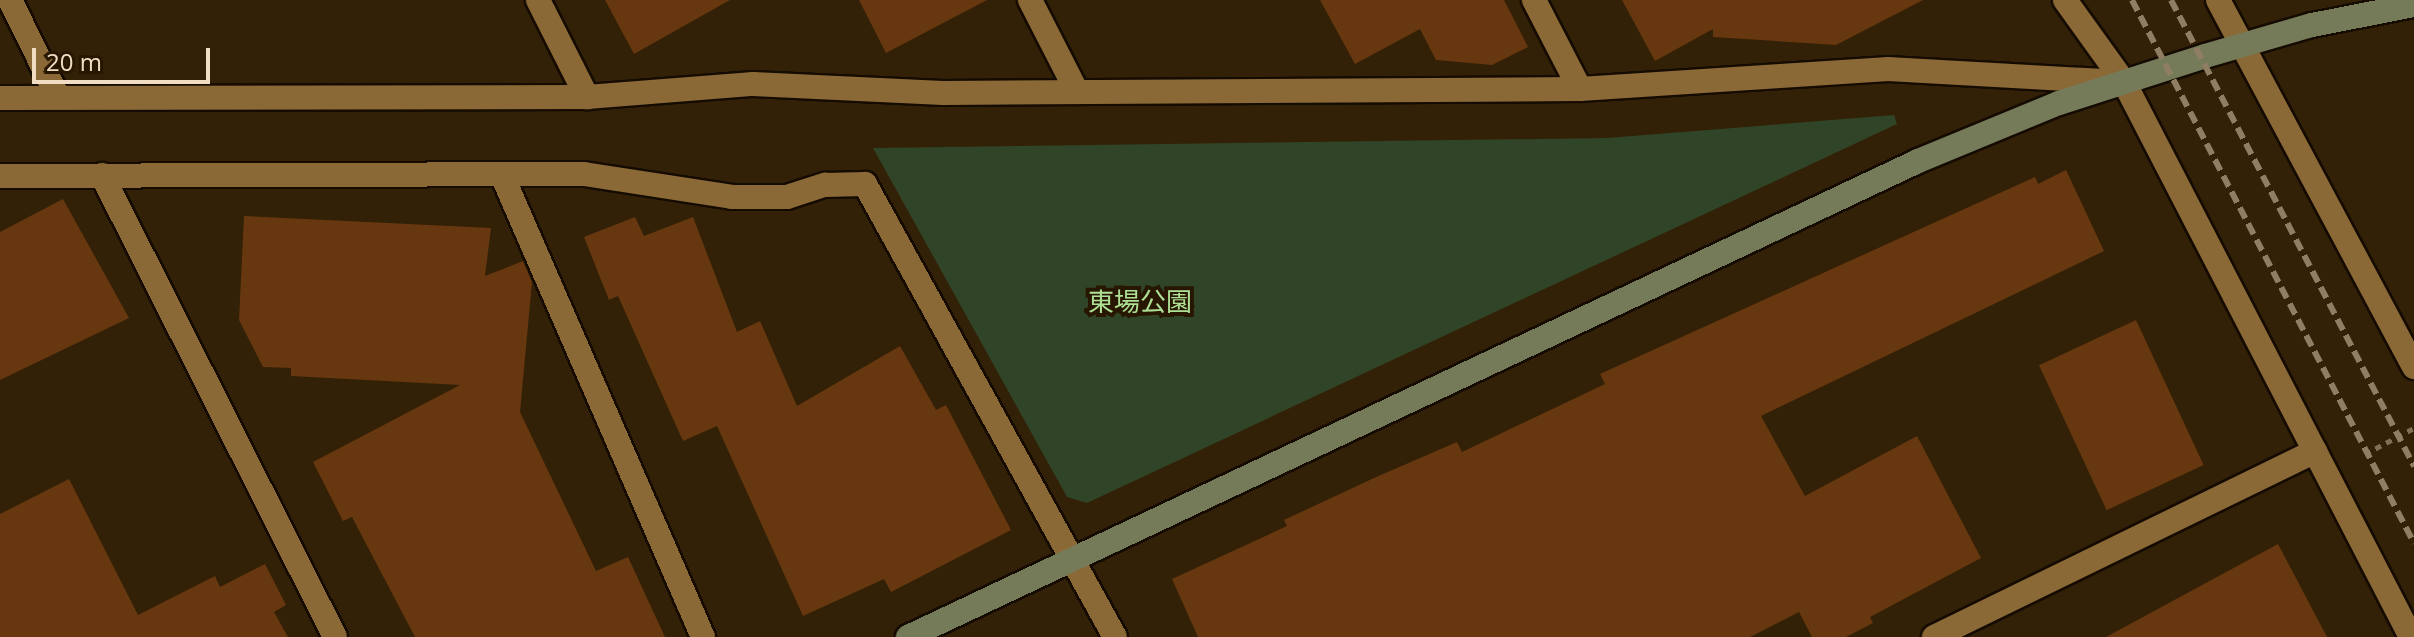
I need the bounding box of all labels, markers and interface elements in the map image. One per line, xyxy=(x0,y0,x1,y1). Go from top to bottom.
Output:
scale bar xyxy=(36,32,214,82)
text: 20 m xyxy=(46,45,102,78)
park label: 東場公園 xyxy=(1088,286,1192,318)

